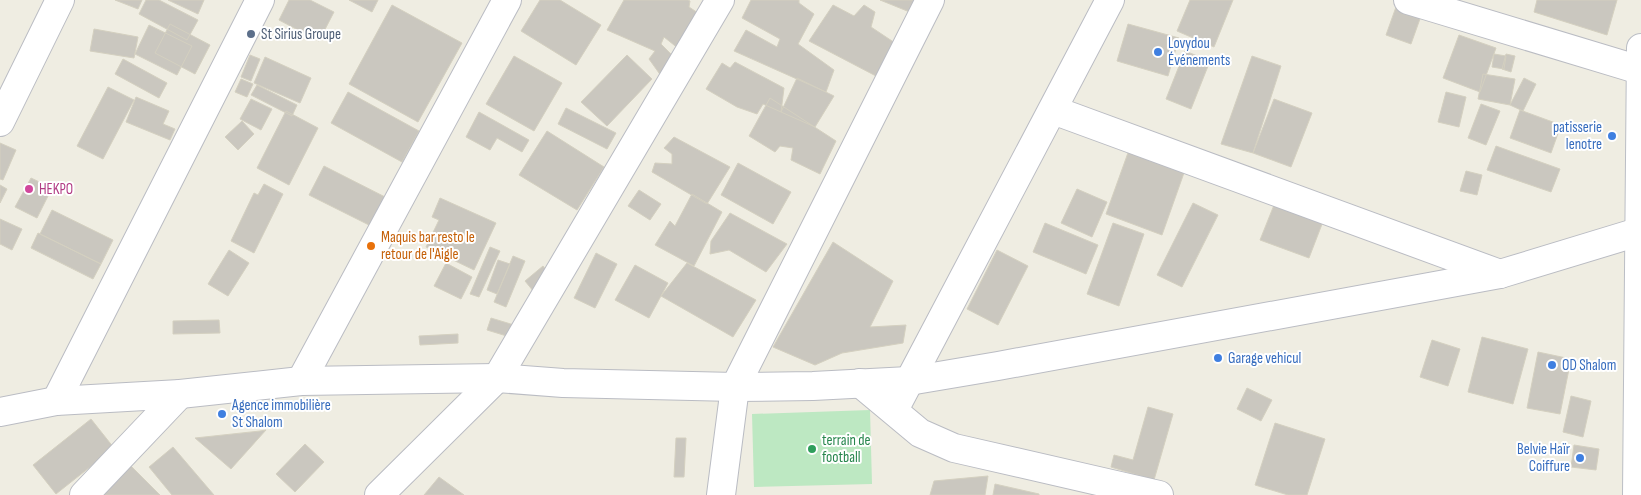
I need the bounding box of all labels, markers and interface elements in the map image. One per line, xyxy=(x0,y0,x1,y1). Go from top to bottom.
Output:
place label: St Sirius Groupe xyxy=(261,25,341,44)
marker: St Sirius Groupe xyxy=(245,28,257,40)
place label: Lovydou Événements xyxy=(1168,34,1230,70)
marker: Lovydou Événements xyxy=(1152,46,1164,58)
place label: patisserie lenotre xyxy=(1553,118,1602,154)
marker: patisserie lenotre xyxy=(1606,130,1618,142)
place label: HEKPO xyxy=(39,180,73,199)
marker: HEKPO xyxy=(23,183,35,195)
place label: Maquis bar resto le retour de l'Aigle xyxy=(381,228,475,264)
marker: Maquis bar resto le retour de l'Aigle xyxy=(365,240,377,252)
place label: Garage vehicul xyxy=(1228,349,1301,368)
marker: Garage vehicul xyxy=(1212,352,1224,364)
place label: OD Shalom xyxy=(1562,356,1616,375)
marker: OD Shalom xyxy=(1546,359,1558,371)
place label: Agence immobilière St Shalom xyxy=(231,396,331,432)
marker: Agence immobilière St Shalom xyxy=(216,408,228,420)
place label: terrain de football xyxy=(822,431,871,467)
place label: Belvie Haïr Coiffure xyxy=(1517,440,1571,476)
marker: terrain de football xyxy=(806,443,818,455)
marker: Belvie Haïr Coiffure xyxy=(1574,452,1586,464)

